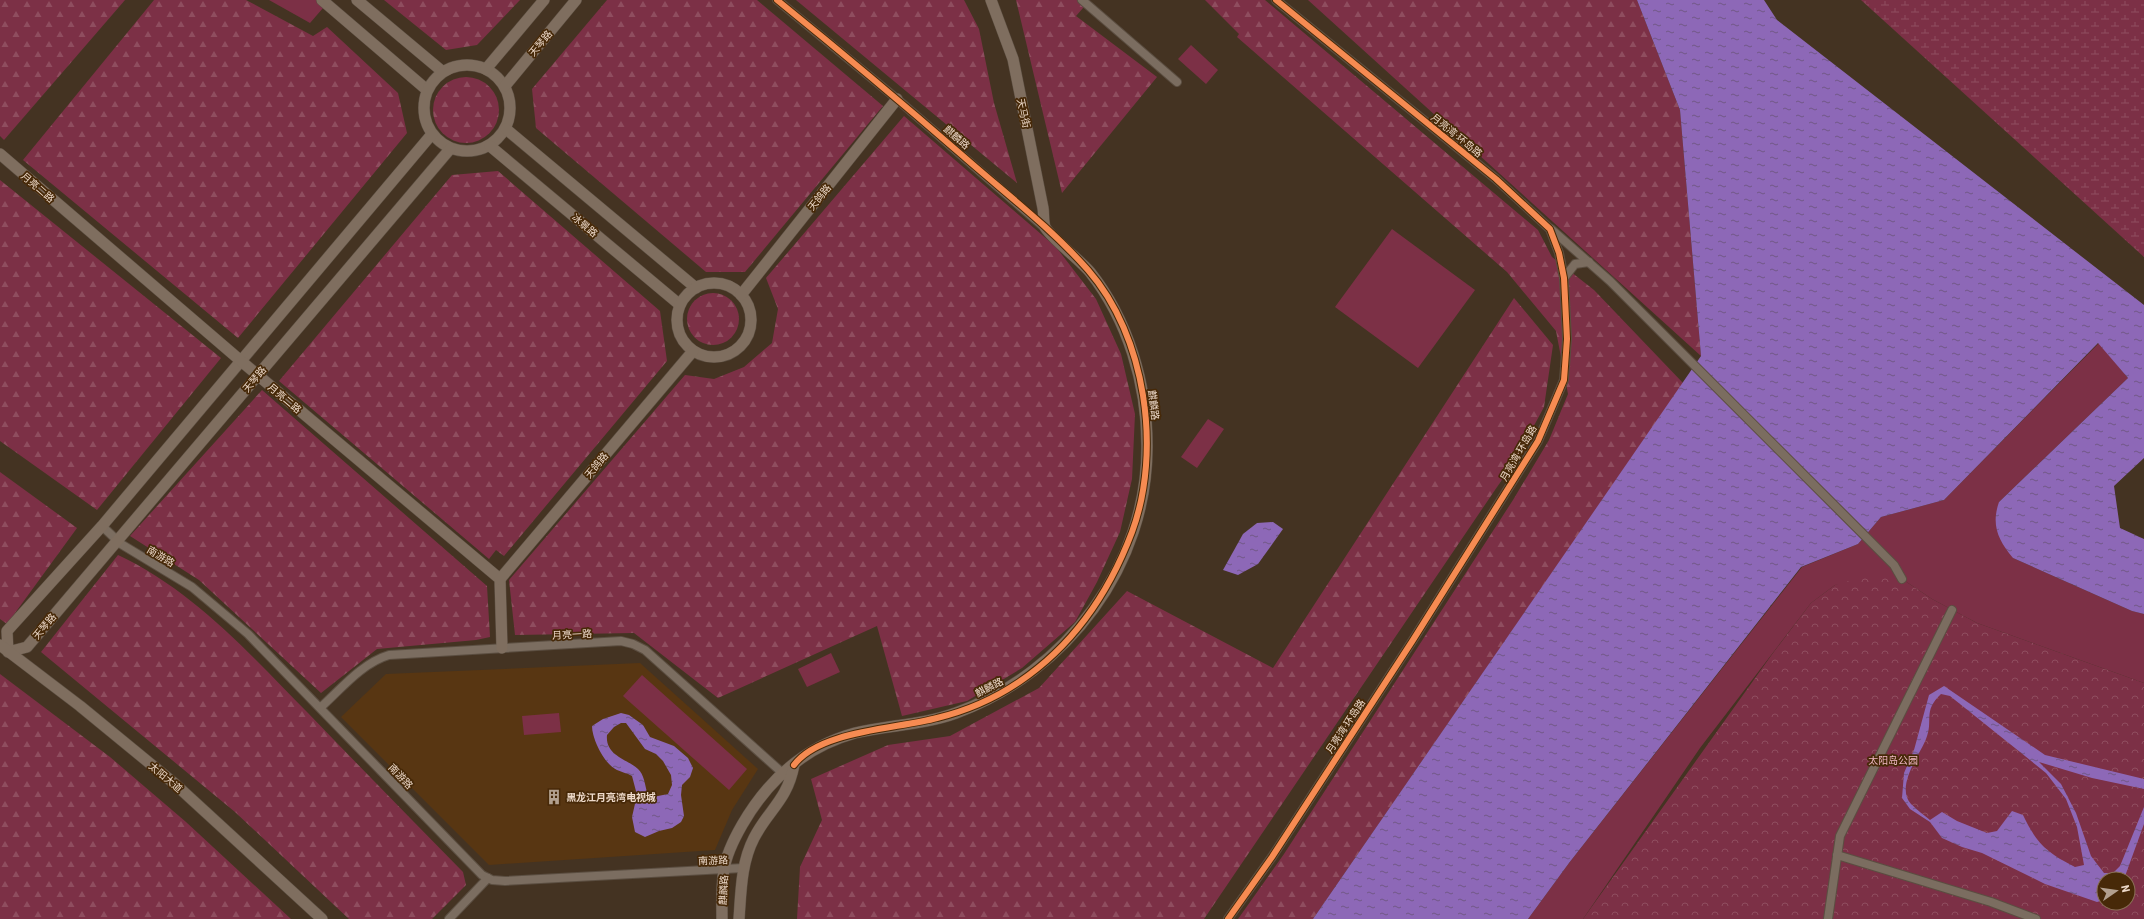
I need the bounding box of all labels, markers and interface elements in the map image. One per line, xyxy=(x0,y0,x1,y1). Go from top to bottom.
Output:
street label: 天琴路 xyxy=(527,28,554,58)
street label: 天马街 xyxy=(1015,97,1032,129)
street label: 月亮湾·环岛路 xyxy=(1429,111,1484,159)
street label: 麒麟路 xyxy=(942,123,972,151)
street label: 月亮二路 xyxy=(19,170,56,205)
street label: 天鸽路 xyxy=(806,182,833,212)
street label: 冰景路 xyxy=(570,212,600,239)
street label: 天琴路 xyxy=(241,364,268,394)
street label: 月亮二路 xyxy=(266,381,304,415)
street label: 麒麟路 xyxy=(1146,390,1161,421)
street label: 月亮湾·环岛路 xyxy=(1498,423,1539,483)
street label: 天鸽路 xyxy=(583,450,610,480)
street label: 南游路 xyxy=(145,544,176,569)
street label: 天琴路 xyxy=(31,611,58,641)
street label: 月亮一路 xyxy=(552,628,592,641)
street label: 麒麟路 xyxy=(973,676,1005,699)
street label: 月亮湾·环岛路 xyxy=(1324,697,1367,755)
park label: 太阳岛公园 xyxy=(1868,755,1918,766)
street label: 太阳大道 xyxy=(147,760,185,794)
street label: 南游路 xyxy=(386,762,415,791)
building icon: 黑龙江月亮湾电视城 xyxy=(545,788,563,806)
place label: 黑龙江月亮湾电视城 xyxy=(566,791,656,803)
street label: 南游路 xyxy=(698,854,728,867)
north arrow xyxy=(2096,871,2136,911)
street label: 麒麟路 xyxy=(717,875,730,905)
text: N xyxy=(2118,884,2132,894)

